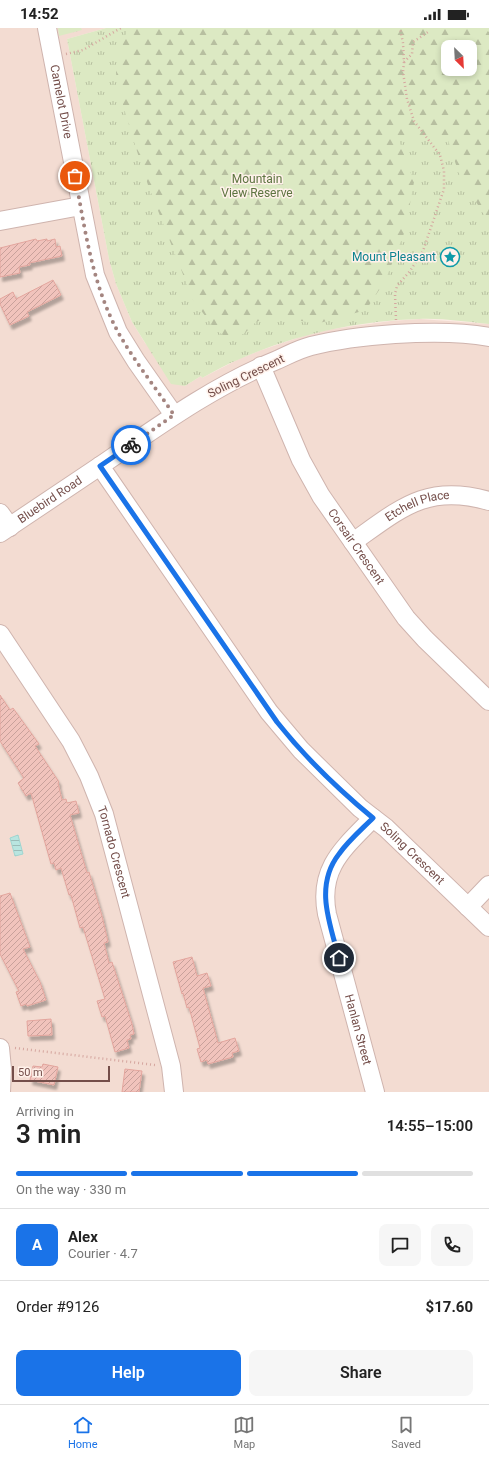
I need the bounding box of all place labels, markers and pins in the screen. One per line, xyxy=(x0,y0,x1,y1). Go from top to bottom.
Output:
pin xyxy=(58,159,92,193)
place icon: Mount Pleasant xyxy=(439,246,461,268)
place label: Mount Pleasant xyxy=(352,250,436,264)
pin xyxy=(322,941,356,975)

